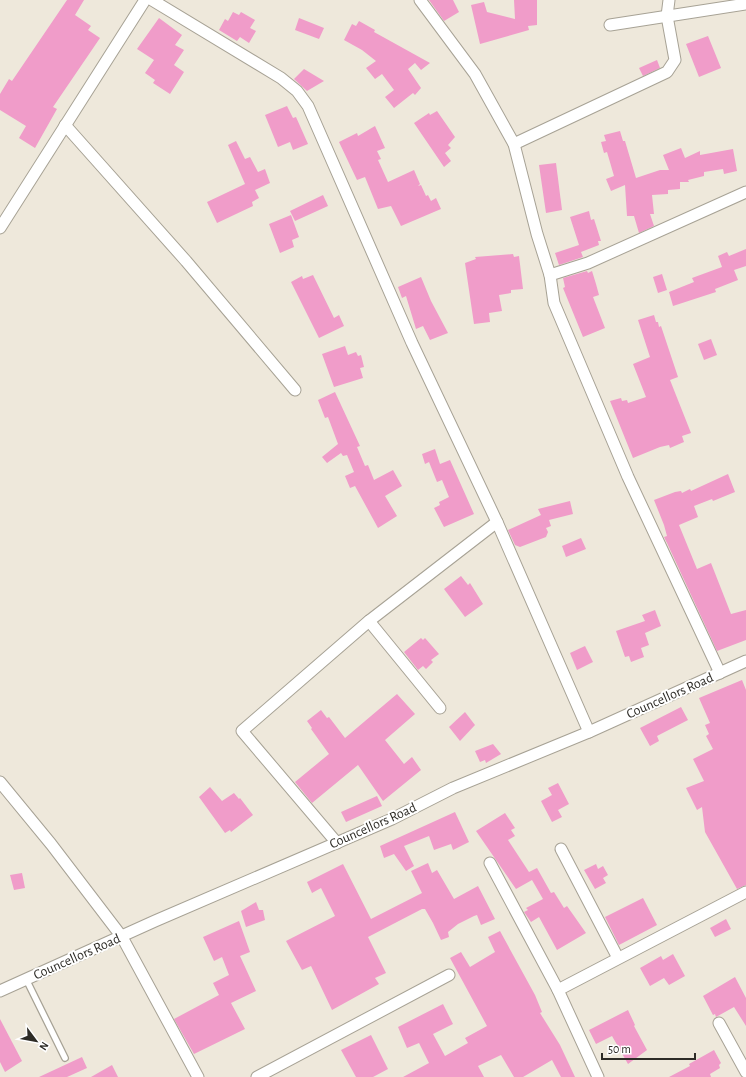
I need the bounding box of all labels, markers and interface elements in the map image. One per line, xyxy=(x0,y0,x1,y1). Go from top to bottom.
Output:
street label: Councellors Road xyxy=(624,671,716,721)
street label: Councellors Road xyxy=(327,801,419,851)
street label: Councellors Road xyxy=(31,932,123,982)
north arrow xyxy=(16,1021,56,1061)
scale bar xyxy=(602,1035,695,1061)
text: N xyxy=(37,1040,51,1052)
text: 50 m xyxy=(608,1043,631,1055)

